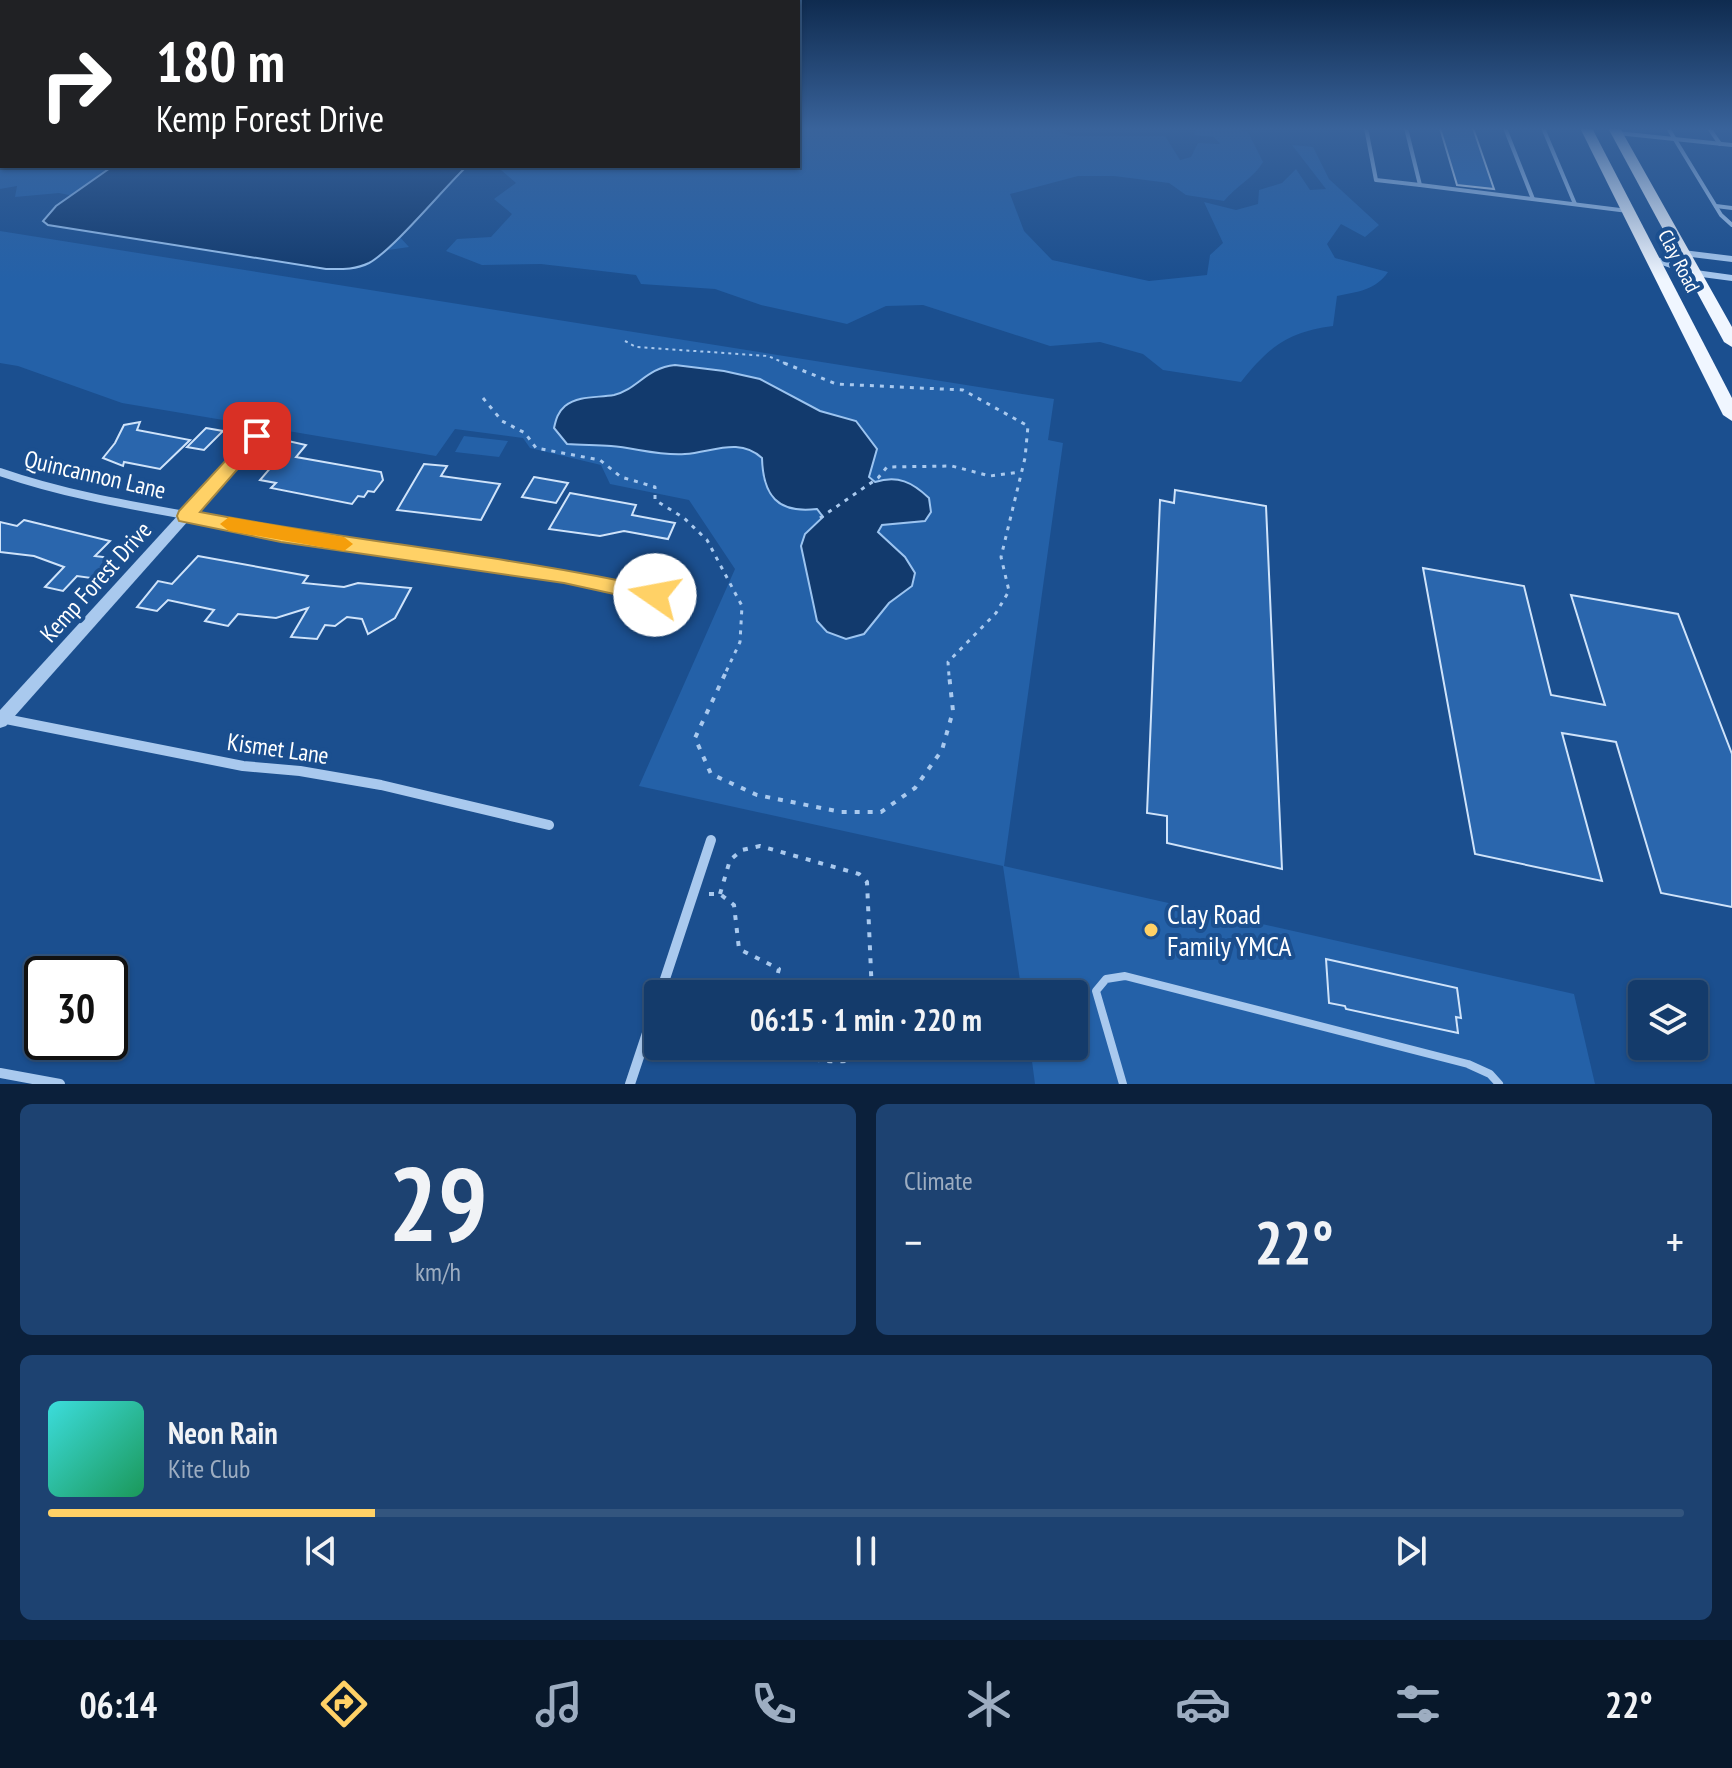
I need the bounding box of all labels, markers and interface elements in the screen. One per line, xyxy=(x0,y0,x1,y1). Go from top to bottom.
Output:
text: 180 m xyxy=(156,25,285,97)
icon: right xyxy=(24,32,128,136)
text: Kemp Forest Drive xyxy=(156,95,384,142)
street label: Clay Road xyxy=(1652,225,1706,297)
pin xyxy=(223,402,291,470)
icon: arrive xyxy=(235,414,279,458)
street label: Quincannon Lane xyxy=(21,443,169,506)
street label: Kemp Forest Drive xyxy=(33,515,158,649)
position arrow xyxy=(613,553,697,637)
street label: Kismet Lane xyxy=(225,726,331,771)
place label: Clay Road Family YMCA xyxy=(1167,895,1292,964)
marker: Clay Road Family YMCA xyxy=(1142,921,1160,939)
speed limit sign: 30 xyxy=(24,956,128,1060)
map controls xyxy=(1628,980,1708,1060)
button: layers xyxy=(1628,980,1708,1060)
text: 06:15 · 1 min · 220 m xyxy=(750,1000,982,1039)
text: 29 xyxy=(388,1135,488,1270)
text: Climate xyxy=(904,1164,973,1197)
text: 22° xyxy=(1254,1203,1334,1281)
text: − xyxy=(904,1213,922,1270)
text: + xyxy=(1666,1213,1684,1270)
text: km/h xyxy=(415,1255,461,1288)
text: Neon Rain xyxy=(168,1413,278,1452)
text: Kite Club xyxy=(168,1452,250,1485)
icon: previous xyxy=(299,1529,343,1573)
icon: pause xyxy=(844,1529,888,1573)
icon: next xyxy=(1389,1529,1433,1573)
icon: directions xyxy=(316,1676,372,1732)
icon: music xyxy=(531,1676,587,1732)
icon: phone xyxy=(746,1676,802,1732)
icon: climate xyxy=(961,1676,1017,1732)
icon: car xyxy=(1175,1676,1231,1732)
icon: filters xyxy=(1390,1676,1446,1732)
text: 06:14 xyxy=(79,1681,157,1728)
text: 22° xyxy=(1605,1681,1653,1728)

